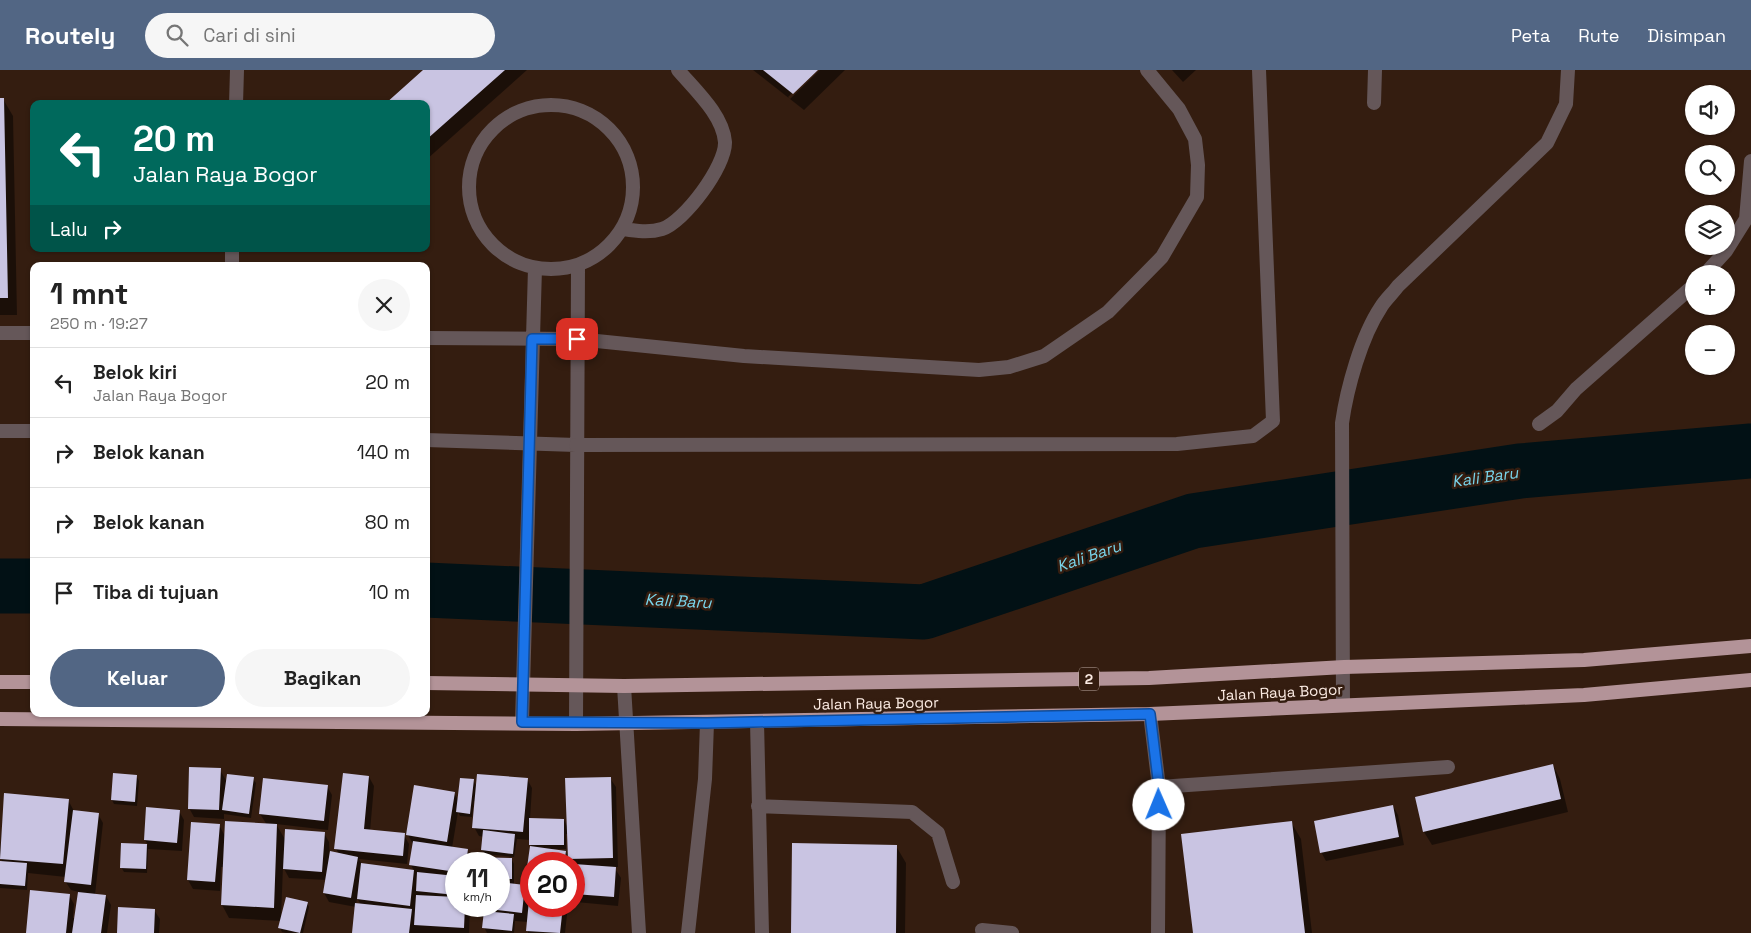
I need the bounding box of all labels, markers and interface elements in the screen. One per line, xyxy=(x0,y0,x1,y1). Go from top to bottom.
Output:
search box xyxy=(145,13,495,58)
text: Routely xyxy=(25,20,115,51)
icon: search xyxy=(163,21,191,49)
text: Cari di sini xyxy=(203,23,296,48)
text: Peta xyxy=(1511,24,1550,47)
text: Rute xyxy=(1578,24,1619,47)
text: Disimpan xyxy=(1647,24,1726,47)
map controls xyxy=(1685,85,1735,375)
button: sound xyxy=(1685,85,1735,135)
text: 20 m xyxy=(133,117,215,161)
icon: left xyxy=(50,120,115,185)
button: search xyxy=(1685,145,1735,195)
text: Jalan Raya Bogor xyxy=(133,160,318,188)
button: layers xyxy=(1685,205,1735,255)
icon: right xyxy=(98,215,126,243)
text: Lalu xyxy=(50,217,88,242)
button: + xyxy=(1685,265,1735,315)
text: 1 mnt xyxy=(50,274,129,313)
button: close xyxy=(358,279,410,331)
text: 250 m · 19:27 xyxy=(50,313,148,334)
pin xyxy=(556,318,598,360)
icon: arrive xyxy=(563,325,591,353)
button: − xyxy=(1685,325,1735,375)
text: Belok kiri xyxy=(93,360,177,385)
icon: left xyxy=(50,369,78,397)
text: 20 m xyxy=(365,370,410,395)
text: Jalan Raya Bogor xyxy=(93,385,227,406)
icon: right xyxy=(50,439,78,467)
text: Belok kanan xyxy=(93,440,205,465)
text: 140 m xyxy=(357,440,410,465)
water label: Kali Baru xyxy=(1451,462,1521,492)
icon: right xyxy=(50,509,78,537)
text: Belok kanan xyxy=(93,510,205,535)
text: 80 m xyxy=(365,510,410,535)
water label: Kali Baru xyxy=(1054,535,1125,577)
icon: arrive xyxy=(50,579,78,607)
text: Tiba di tujuan xyxy=(93,580,219,605)
text: 10 m xyxy=(369,580,410,605)
water label: Kali Baru xyxy=(644,589,713,613)
button: Keluar xyxy=(50,649,225,707)
button: Bagikan xyxy=(235,649,410,707)
road number: 2 xyxy=(1079,668,1099,690)
street label: Jalan Raya Bogor xyxy=(1217,679,1344,705)
street label: Jalan Raya Bogor xyxy=(813,692,939,714)
position arrow xyxy=(1132,778,1184,830)
speed limit sign: 20 xyxy=(520,852,585,917)
text: 11 xyxy=(466,862,489,894)
text: km/h xyxy=(463,889,492,905)

